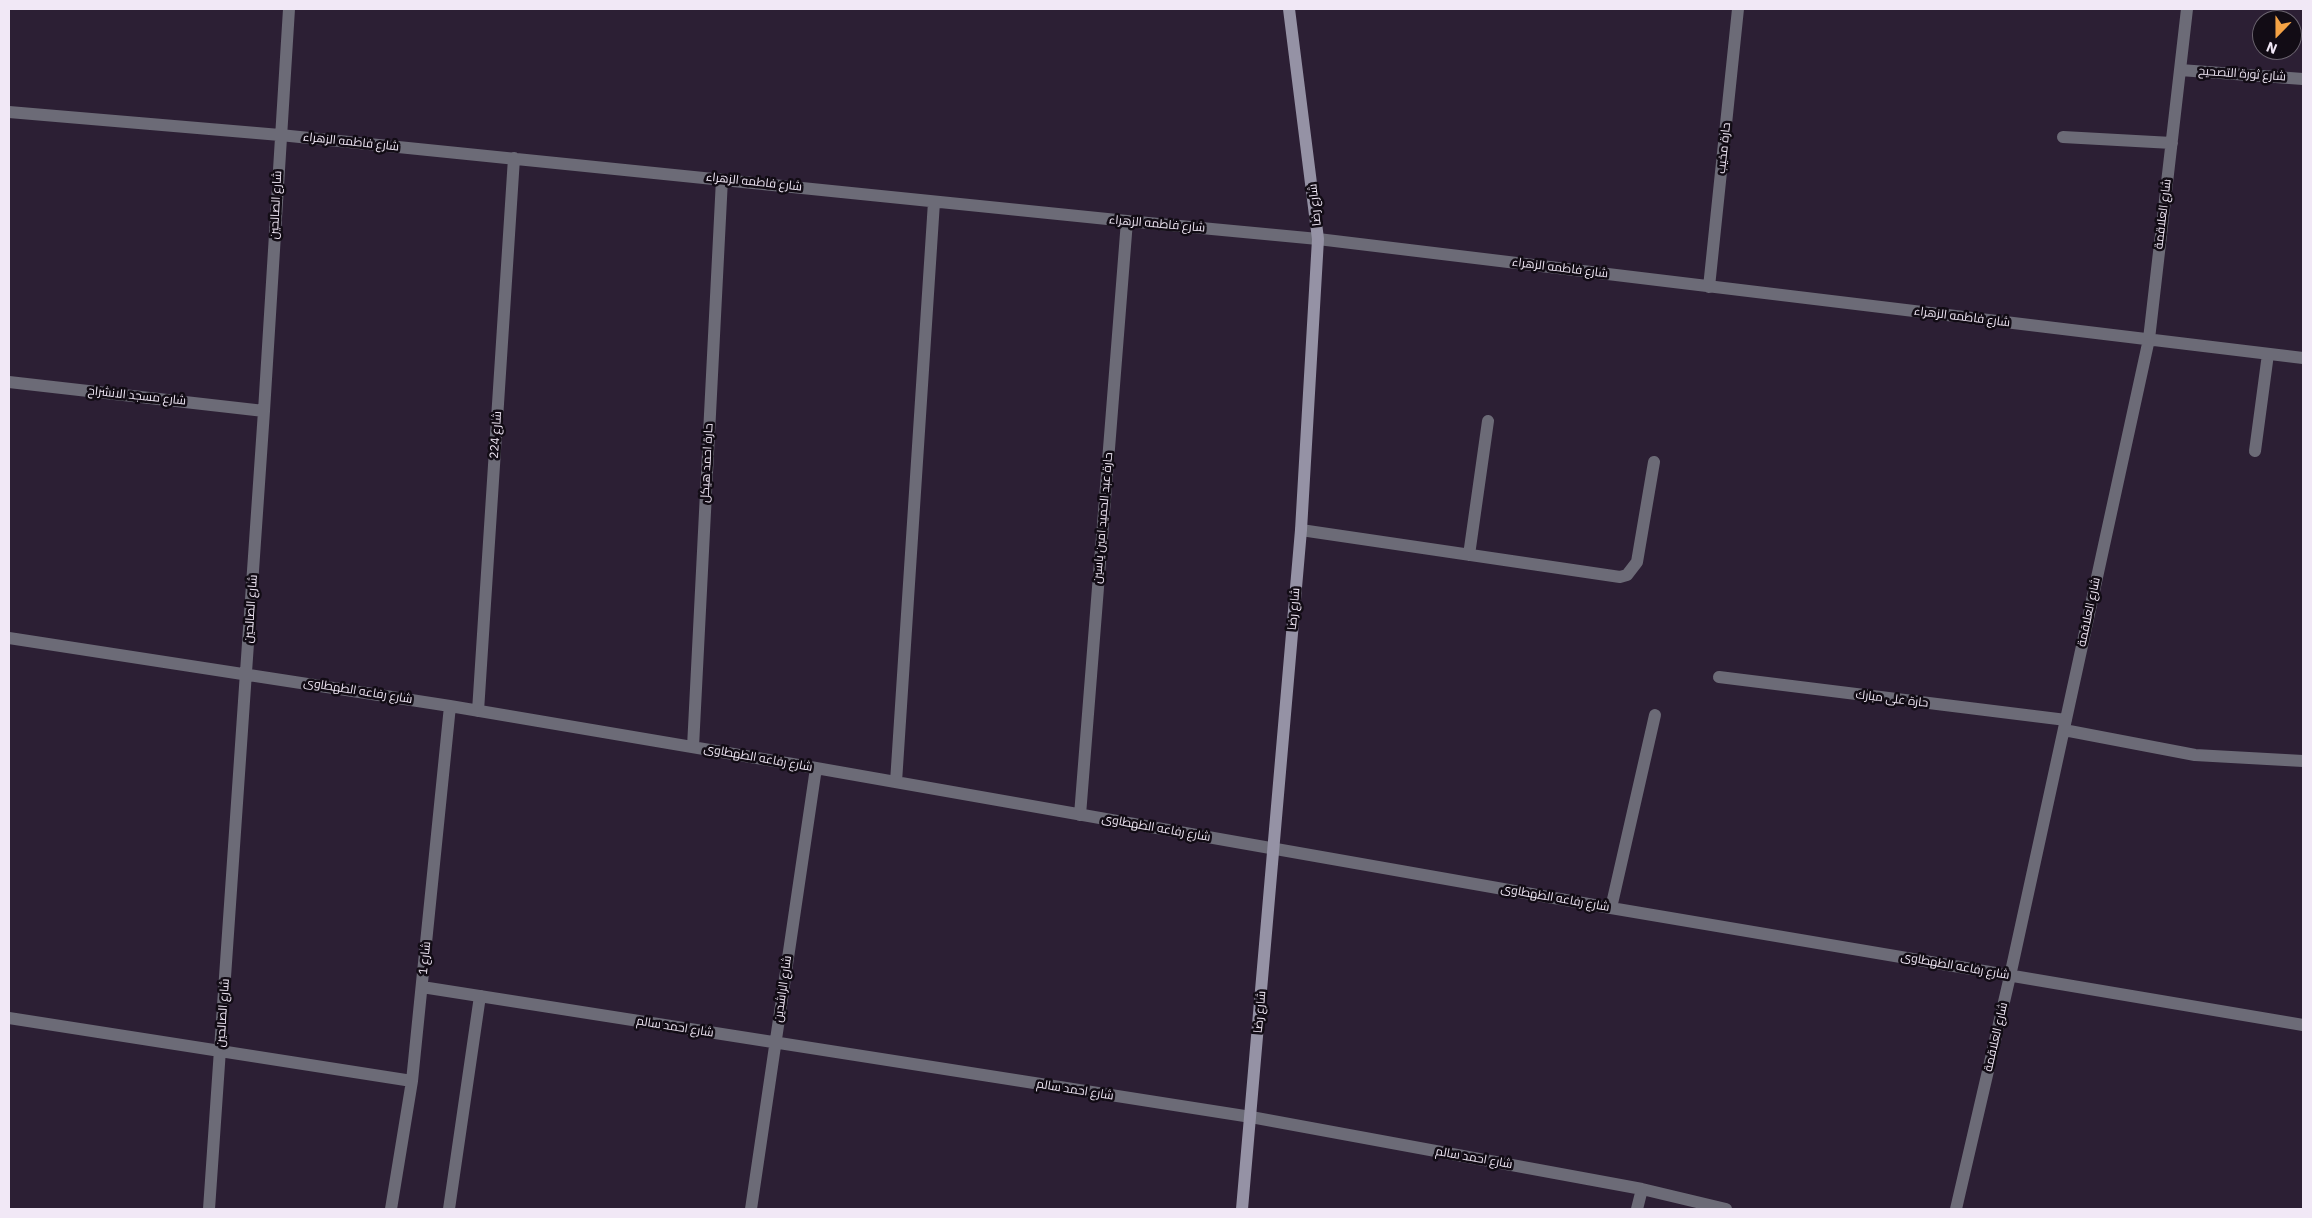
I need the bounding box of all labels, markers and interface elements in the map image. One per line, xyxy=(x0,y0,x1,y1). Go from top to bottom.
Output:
north arrow xyxy=(2252,10,2302,60)
text: N xyxy=(2264,38,2280,58)
street label: شارع ثورة التصحيح xyxy=(2198,64,2286,84)
street label: حارة مخيب xyxy=(1714,122,1734,174)
street label: شارع فاطمه الزهراء xyxy=(302,130,400,154)
street label: شارع الصالحين xyxy=(267,170,285,240)
street label: شارع فاطمه الزهراء xyxy=(705,170,803,194)
street label: شارع العلاقمة xyxy=(2152,178,2174,250)
street label: شارع رضا xyxy=(1306,183,1324,227)
street label: شارع فاطمه الزهراء xyxy=(1108,213,1206,235)
street label: شارع فاطمه الزهراء xyxy=(1511,255,1609,281)
street label: شارع فاطمه الزهراء xyxy=(1913,304,2011,330)
street label: شارع مسجد الانشراح xyxy=(87,384,187,408)
street label: شارع 224 xyxy=(487,411,505,459)
street label: حارة احمد هيكل xyxy=(698,423,716,503)
street label: حارة عبد الحميد امين ياسين xyxy=(1090,452,1116,584)
street label: شارع الصالحين xyxy=(241,574,261,644)
street label: شارع العلاقمة xyxy=(2075,576,2103,648)
street label: شارع رضا xyxy=(1285,587,1303,631)
street label: شارع رفاعه الطهطاوى xyxy=(302,675,414,707)
street label: حارة على مبارك xyxy=(1855,687,1929,711)
street label: شارع رفاعه الطهطاوى xyxy=(702,741,814,775)
street label: شارع رفاعه الطهطاوى xyxy=(1100,811,1212,845)
street label: شارع رفاعه الطهطاوى xyxy=(1499,881,1611,915)
street label: شارع 1 xyxy=(416,941,434,975)
street label: شارع رفاعه الطهطاوى xyxy=(1899,949,2011,983)
street label: شارع الراشدين xyxy=(771,955,795,1023)
street label: شارع الصالحين xyxy=(213,978,233,1048)
street label: شارع رضا xyxy=(1251,990,1269,1034)
street label: شارع العلاقمة xyxy=(1981,1001,2011,1073)
street label: شارع احمد سالم xyxy=(635,1014,715,1040)
street label: شارع احمد سالم xyxy=(1035,1077,1115,1103)
street label: شارع احمد سالم xyxy=(1434,1144,1514,1172)

